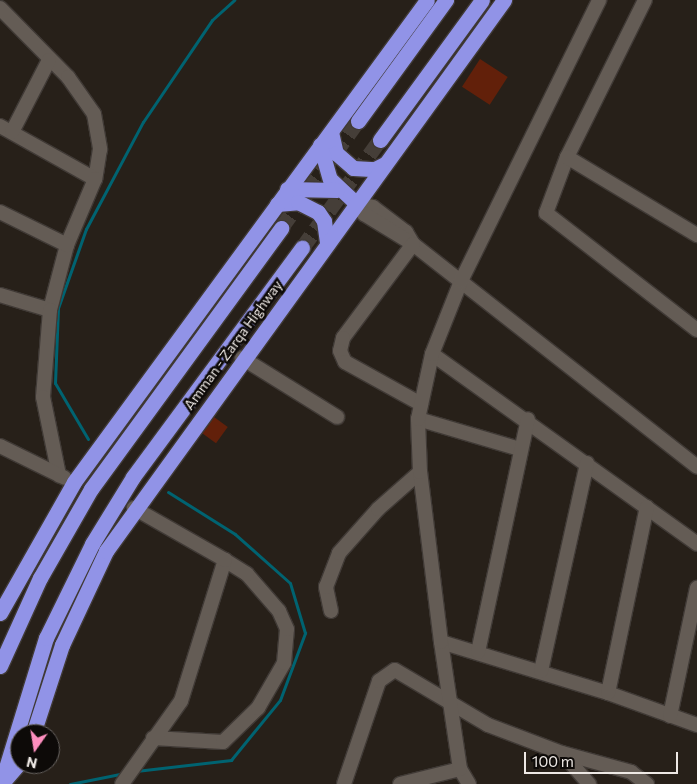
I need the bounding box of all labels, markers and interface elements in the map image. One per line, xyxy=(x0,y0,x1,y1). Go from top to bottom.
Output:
street label: Amman - Zarqa Highway xyxy=(180,277,286,413)
north arrow xyxy=(10,724,60,774)
scale bar xyxy=(527,742,681,774)
text: 100 m xyxy=(532,752,574,770)
text: N xyxy=(25,754,39,773)

